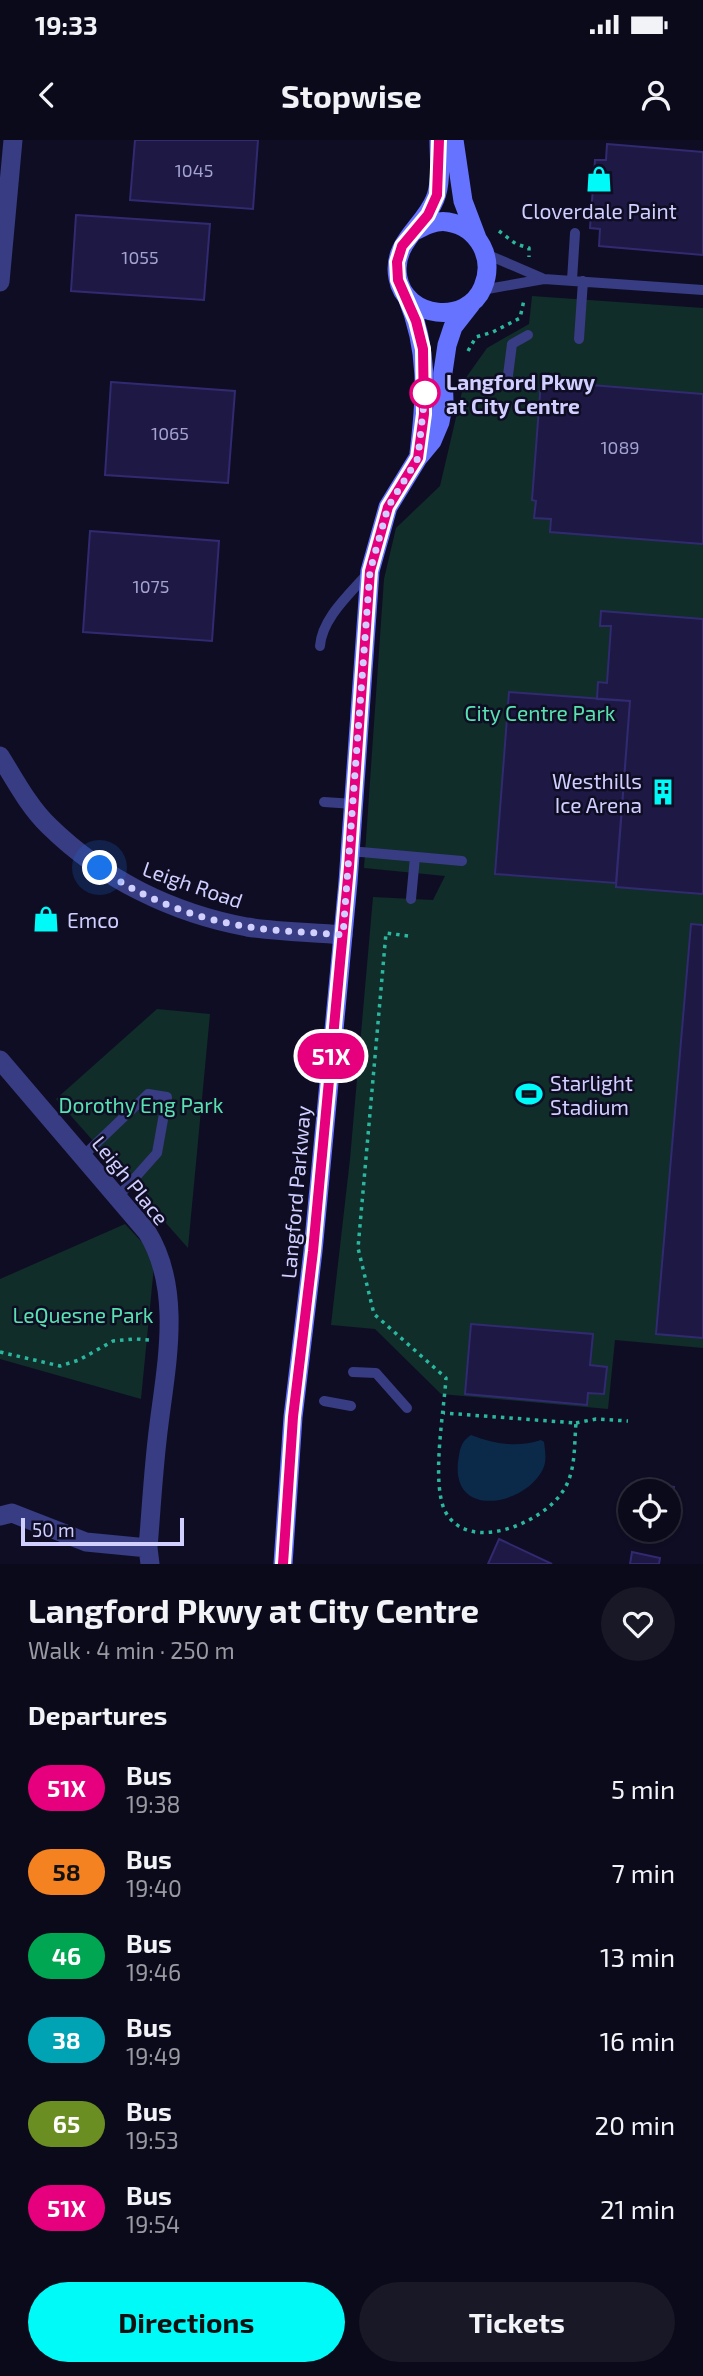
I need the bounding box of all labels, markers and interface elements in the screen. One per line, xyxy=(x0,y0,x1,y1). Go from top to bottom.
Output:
text: 19:33 xyxy=(35,9,98,40)
icon: back xyxy=(28,76,66,114)
text: Stopwise xyxy=(281,76,422,114)
icon: person xyxy=(637,76,675,114)
house number: 1045 xyxy=(175,159,213,181)
shop icon: Cloverdale Paint xyxy=(584,164,614,194)
place label: Cloverdale Paint xyxy=(521,198,677,223)
house number: 1055 xyxy=(121,246,159,268)
place label: Langford Pkwy at City Centre xyxy=(446,369,595,419)
marker: Langford Pkwy at City Centre xyxy=(410,378,440,408)
house number: 1065 xyxy=(151,422,189,444)
house number: 1089 xyxy=(600,436,640,458)
house number: 1075 xyxy=(133,575,169,597)
park label: City Centre Park xyxy=(464,700,616,725)
place label: Westhills Ice Arena xyxy=(552,768,642,817)
building icon: Westhills Ice Arena xyxy=(648,777,678,807)
your location xyxy=(82,850,117,885)
street label: Leigh Road xyxy=(140,855,246,913)
shop icon: Emco xyxy=(31,904,61,934)
place label: Emco xyxy=(67,907,119,932)
line badge: 51X xyxy=(291,1033,371,1079)
text: 51X xyxy=(311,1041,351,1070)
place label: Starlight Stadium xyxy=(550,1070,633,1119)
sports icon: Starlight Stadium xyxy=(514,1079,544,1109)
park label: Dorothy Eng Park xyxy=(59,1092,224,1117)
street label: Langford Parkway xyxy=(275,1104,315,1280)
street label: Leigh Place xyxy=(87,1130,175,1230)
park label: LeQuesne Park xyxy=(12,1302,154,1328)
map controls xyxy=(618,1479,681,1542)
button: locate xyxy=(618,1479,681,1542)
scale bar xyxy=(21,1515,184,1547)
text: 50 m xyxy=(32,1518,75,1541)
button: heart xyxy=(601,1587,675,1661)
text: Langford Pkwy at City Centre xyxy=(28,1590,479,1630)
text: Walk · 4 min · 250 m xyxy=(28,1636,235,1664)
text: Departures xyxy=(28,1699,167,1730)
text: Bus xyxy=(126,1759,172,1790)
text: 51X xyxy=(47,1773,86,1802)
text: 5 min xyxy=(611,1773,675,1804)
text: 19:38 xyxy=(126,1790,181,1818)
text: Bus xyxy=(126,1843,172,1874)
text: 58 xyxy=(52,1857,81,1886)
text: 7 min xyxy=(612,1857,675,1888)
text: 19:40 xyxy=(126,1874,182,1902)
text: Bus xyxy=(126,1927,172,1958)
text: 46 xyxy=(52,1941,81,1970)
text: 13 min xyxy=(600,1941,675,1972)
text: 19:46 xyxy=(126,1958,181,1986)
text: Bus xyxy=(126,2011,172,2042)
text: 38 xyxy=(52,2025,81,2054)
text: 16 min xyxy=(600,2025,675,2056)
text: 19:49 xyxy=(126,2042,181,2070)
text: Bus xyxy=(126,2095,172,2126)
text: 65 xyxy=(53,2109,80,2138)
text: 20 min xyxy=(595,2109,675,2140)
text: 19:53 xyxy=(126,2126,179,2154)
text: Bus xyxy=(126,2179,172,2210)
text: 51X xyxy=(47,2193,86,2222)
text: 21 min xyxy=(600,2193,675,2224)
text: 19:54 xyxy=(126,2210,180,2238)
button: Directions xyxy=(28,2282,345,2362)
button: Tickets xyxy=(359,2282,675,2362)

